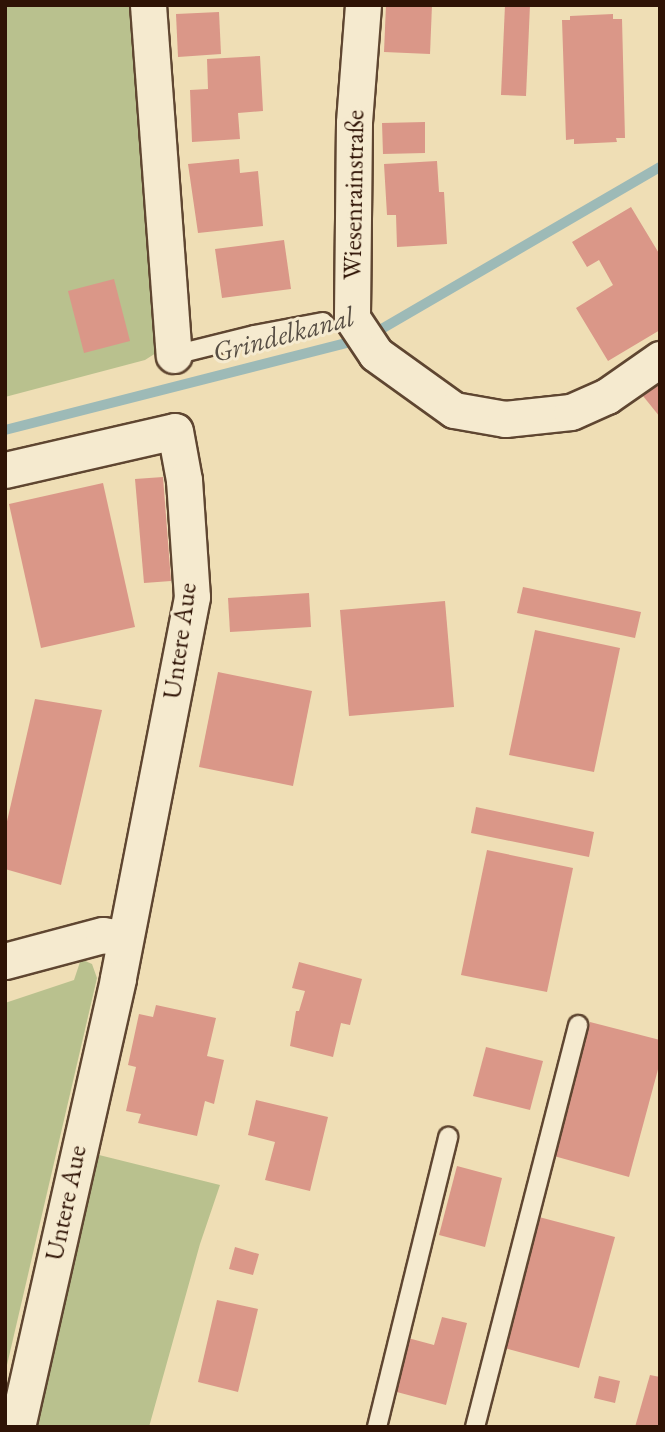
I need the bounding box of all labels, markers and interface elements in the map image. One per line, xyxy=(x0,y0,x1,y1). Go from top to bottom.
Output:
street label: Wiesenrainstraße xyxy=(337,110,371,280)
water label: Grindelkanal xyxy=(209,299,357,369)
street label: Untere Aue xyxy=(156,581,204,701)
street label: Untere Aue xyxy=(39,1142,93,1264)

